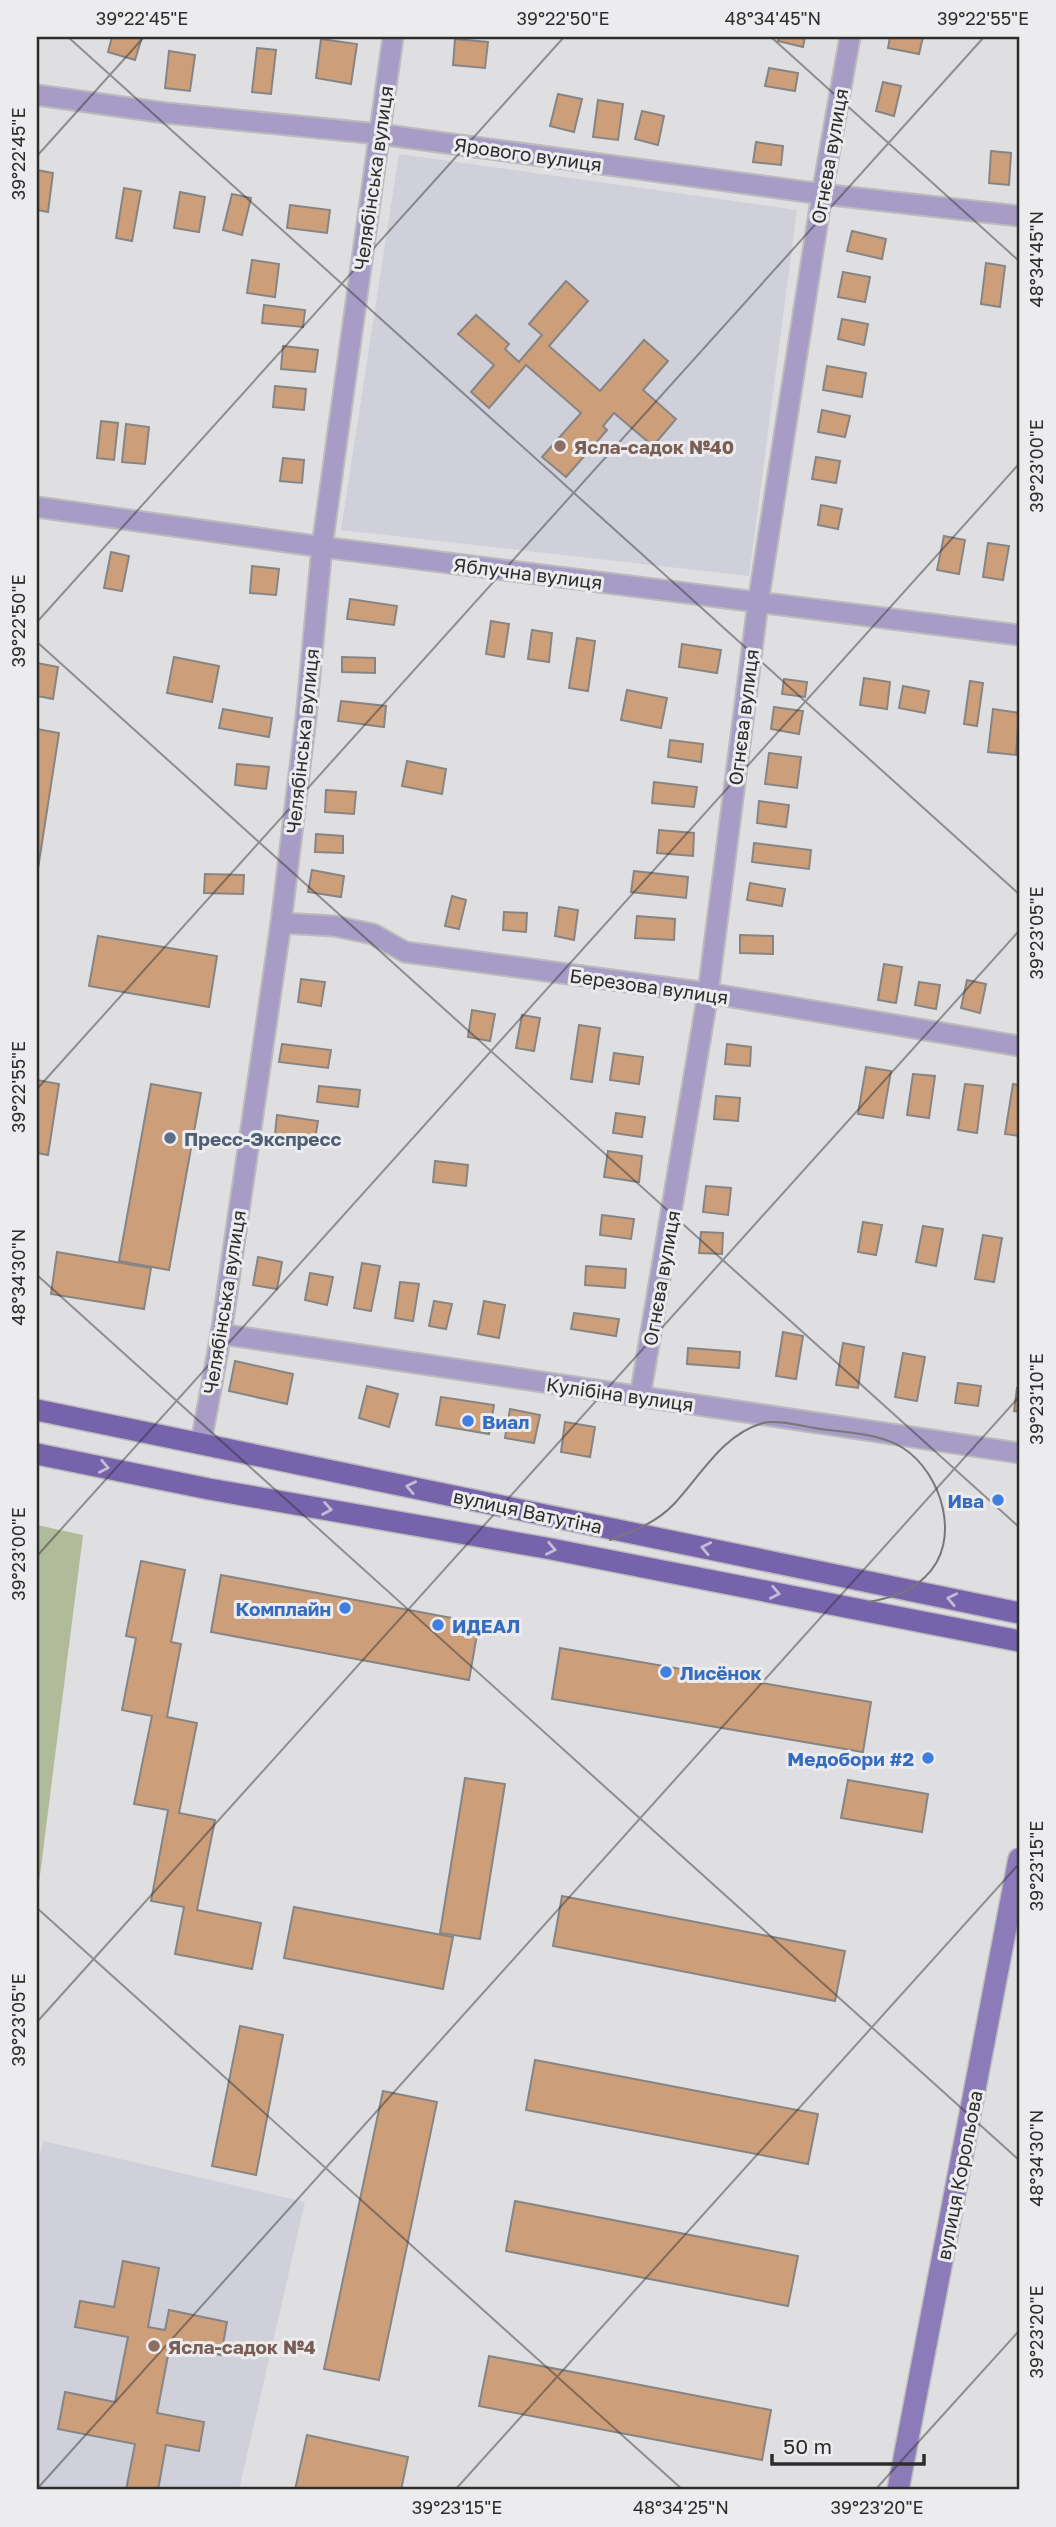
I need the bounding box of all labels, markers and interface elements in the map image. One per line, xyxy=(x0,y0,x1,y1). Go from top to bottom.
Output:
text: 39°22'45"E xyxy=(96,7,188,29)
text: 39°22'50"E xyxy=(517,7,609,29)
text: 48°34'45"N xyxy=(725,7,821,29)
text: 39°22'55"E xyxy=(937,7,1029,29)
street label: Челябінська вулиця xyxy=(349,84,397,272)
street label: Огнєва вулиця xyxy=(806,86,852,226)
text: 39°22'45"E xyxy=(7,108,29,200)
street label: Ярового вулиця xyxy=(453,132,603,176)
text: 48°34'45"N xyxy=(1025,211,1047,307)
text: 39°23'00"E xyxy=(1025,419,1047,513)
place label: Ясла-садок №40 xyxy=(574,435,734,458)
marker: Ясла-садок №40 xyxy=(552,438,568,454)
street label: Яблучна вулиця xyxy=(452,552,604,594)
text: 39°22'50"E xyxy=(7,575,29,667)
street label: Челябінська вулиця xyxy=(281,647,323,835)
street label: Огнєва вулиця xyxy=(723,648,763,786)
text: 39°23'05"E xyxy=(1025,887,1047,979)
street label: Березова вулиця xyxy=(568,963,730,1009)
text: 39°22'55"E xyxy=(7,1041,29,1133)
place label: Пресс-Экспресс xyxy=(184,1127,341,1150)
marker: Пресс-Экспресс xyxy=(162,1130,178,1146)
street label: Челябінська вулиця xyxy=(198,1208,250,1396)
street label: Огнєва вулиця xyxy=(638,1208,684,1348)
text: 48°34'30"N xyxy=(7,1229,29,1325)
text: 39°23'10"E xyxy=(1025,1353,1047,1445)
street label: Кулібіна вулиця xyxy=(545,1372,695,1416)
place label: Виал xyxy=(482,1410,529,1433)
marker: Виал xyxy=(460,1413,476,1429)
one-way arrow xyxy=(98,1459,110,1474)
one-way arrow xyxy=(405,1480,417,1495)
street label: вулиця Ватутіна xyxy=(451,1484,605,1538)
place label: Ива xyxy=(948,1489,984,1512)
marker: Ива xyxy=(990,1492,1006,1508)
one-way arrow xyxy=(321,1501,333,1516)
text: 39°23'00"E xyxy=(7,1507,29,1601)
one-way arrow xyxy=(545,1540,557,1555)
one-way arrow xyxy=(700,1541,712,1556)
one-way arrow xyxy=(769,1584,781,1599)
one-way arrow xyxy=(946,1592,958,1607)
place label: Комплайн xyxy=(235,1597,331,1620)
marker: Комплайн xyxy=(337,1600,353,1616)
place label: ИДЕАЛ xyxy=(452,1614,520,1637)
marker: ИДЕАЛ xyxy=(430,1617,446,1633)
place label: Лисёнок xyxy=(680,1661,762,1684)
marker: Лисёнок xyxy=(658,1664,674,1680)
place label: Медобори #2 xyxy=(787,1747,914,1770)
marker: Медобори #2 xyxy=(920,1750,936,1766)
text: 39°23'15"E xyxy=(1025,1821,1047,1911)
text: 39°23'05"E xyxy=(7,1974,29,2066)
street label: вулиця Корольова xyxy=(931,2088,987,2262)
text: 48°34'30"N xyxy=(1025,2110,1047,2206)
text: 39°23'20"E xyxy=(1025,2286,1047,2378)
place label: Ясла-садок №4 xyxy=(168,2335,316,2358)
marker: Ясла-садок №4 xyxy=(146,2338,162,2354)
scale bar xyxy=(772,2422,925,2466)
text: 50 m xyxy=(783,2433,832,2459)
text: 39°23'15"E xyxy=(412,2496,502,2518)
text: 48°34'25"N xyxy=(633,2496,729,2518)
text: 39°23'20"E xyxy=(831,2496,923,2518)

